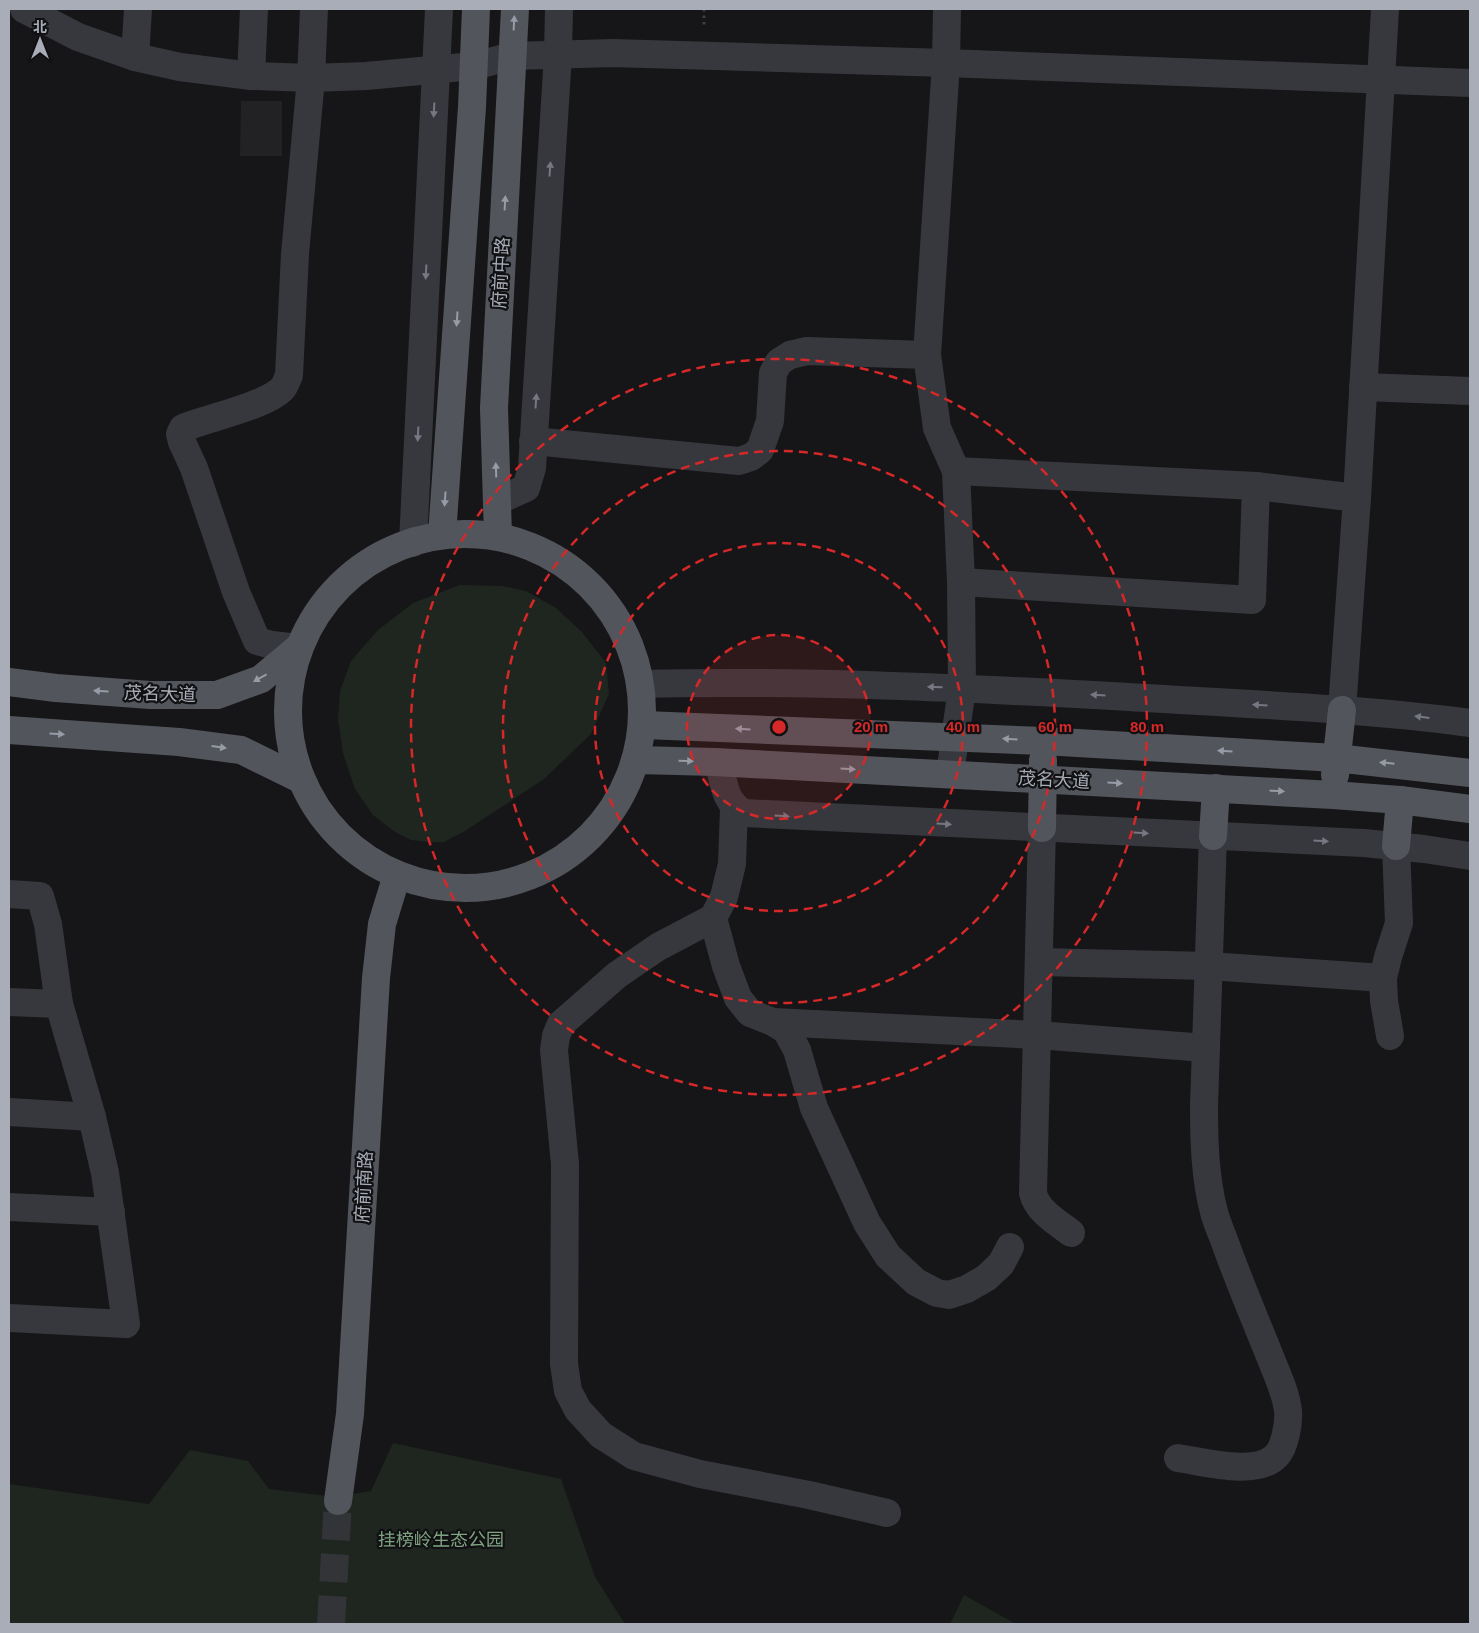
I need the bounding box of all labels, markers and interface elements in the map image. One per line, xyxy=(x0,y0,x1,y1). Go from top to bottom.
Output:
north arrow xyxy=(15,15,65,65)
one-way arrow xyxy=(511,15,519,31)
text: 北 xyxy=(33,19,47,35)
one-way arrow xyxy=(429,102,437,118)
one-way arrow xyxy=(547,161,555,177)
one-way arrow xyxy=(501,195,509,211)
street label: 府前中路 xyxy=(489,237,513,309)
one-way arrow xyxy=(421,264,429,280)
one-way arrow xyxy=(453,312,461,328)
one-way arrow xyxy=(532,393,540,409)
one-way arrow xyxy=(413,427,421,443)
one-way arrow xyxy=(492,462,500,478)
one-way arrow xyxy=(440,491,448,507)
one-way arrow xyxy=(253,674,267,683)
street label: 茂名大道 xyxy=(124,683,196,705)
one-way arrow xyxy=(927,683,943,691)
one-way arrow xyxy=(93,687,109,695)
one-way arrow xyxy=(1089,691,1105,699)
one-way arrow xyxy=(1252,700,1268,708)
one-way arrow xyxy=(1414,713,1430,721)
centre of rings xyxy=(770,718,788,736)
text: 20 m xyxy=(854,718,888,735)
text: 40 m xyxy=(946,718,980,735)
text: 60 m xyxy=(1038,718,1072,735)
text: 80 m xyxy=(1130,718,1164,735)
one-way arrow xyxy=(735,725,751,733)
one-way arrow xyxy=(50,731,66,739)
one-way arrow xyxy=(1002,734,1018,742)
one-way arrow xyxy=(212,744,228,752)
one-way arrow xyxy=(1217,747,1233,755)
one-way arrow xyxy=(678,757,694,765)
one-way arrow xyxy=(1379,759,1395,767)
one-way arrow xyxy=(840,765,856,773)
street label: 茂名大道 xyxy=(1018,768,1090,792)
one-way arrow xyxy=(1107,779,1123,787)
one-way arrow xyxy=(1270,788,1286,796)
one-way arrow xyxy=(774,812,790,820)
one-way arrow xyxy=(936,820,952,828)
one-way arrow xyxy=(1134,829,1150,837)
one-way arrow xyxy=(1314,837,1330,845)
street label: 府前南路 xyxy=(352,1151,376,1223)
park label: 挂榜岭生态公园 xyxy=(378,1530,504,1550)

